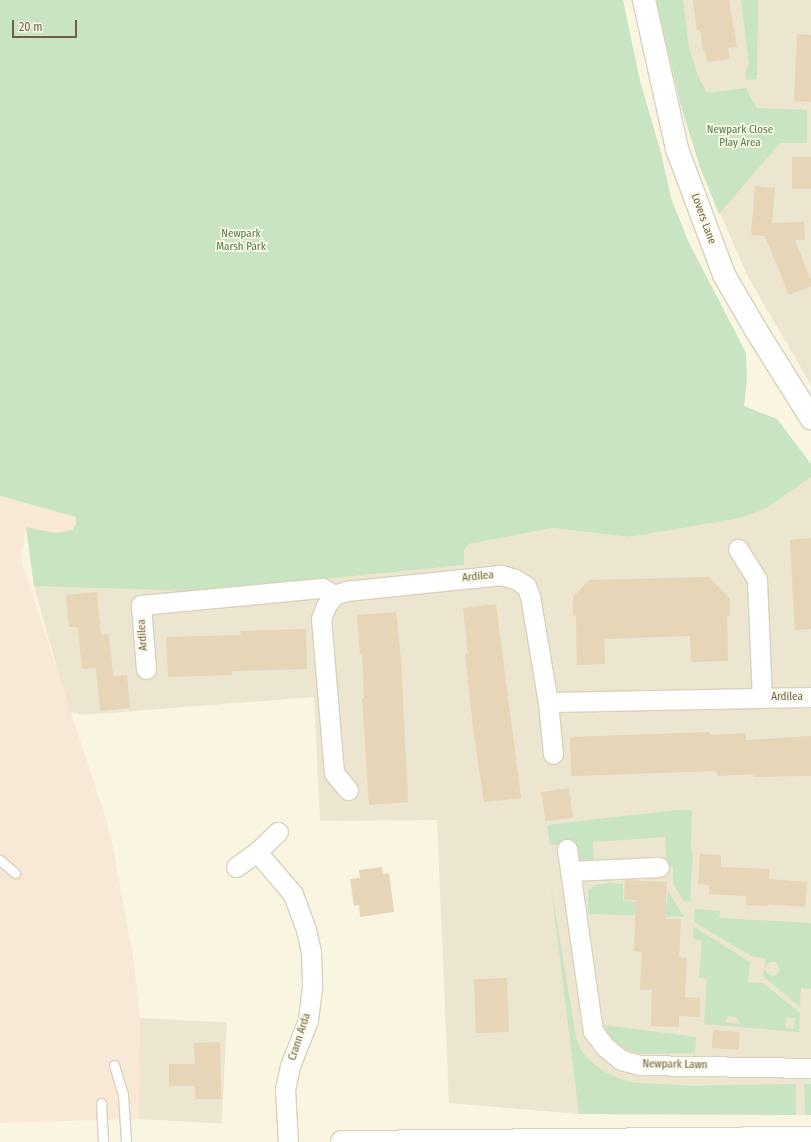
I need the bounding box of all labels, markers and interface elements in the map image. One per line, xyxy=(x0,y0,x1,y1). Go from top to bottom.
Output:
scale bar xyxy=(14,12,79,38)
text: 20 m xyxy=(19,20,43,34)
park label: Newpark Close Play Area xyxy=(707,124,773,150)
street label: Lovers Lane xyxy=(688,192,718,246)
park label: Newpark Marsh Park xyxy=(216,228,266,254)
street label: Ardilea xyxy=(462,569,494,585)
street label: Ardilea xyxy=(135,619,151,651)
street label: Ardilea xyxy=(771,690,803,704)
street label: Crann Arda xyxy=(286,1012,314,1062)
street label: Newpark Lawn xyxy=(642,1058,708,1072)

